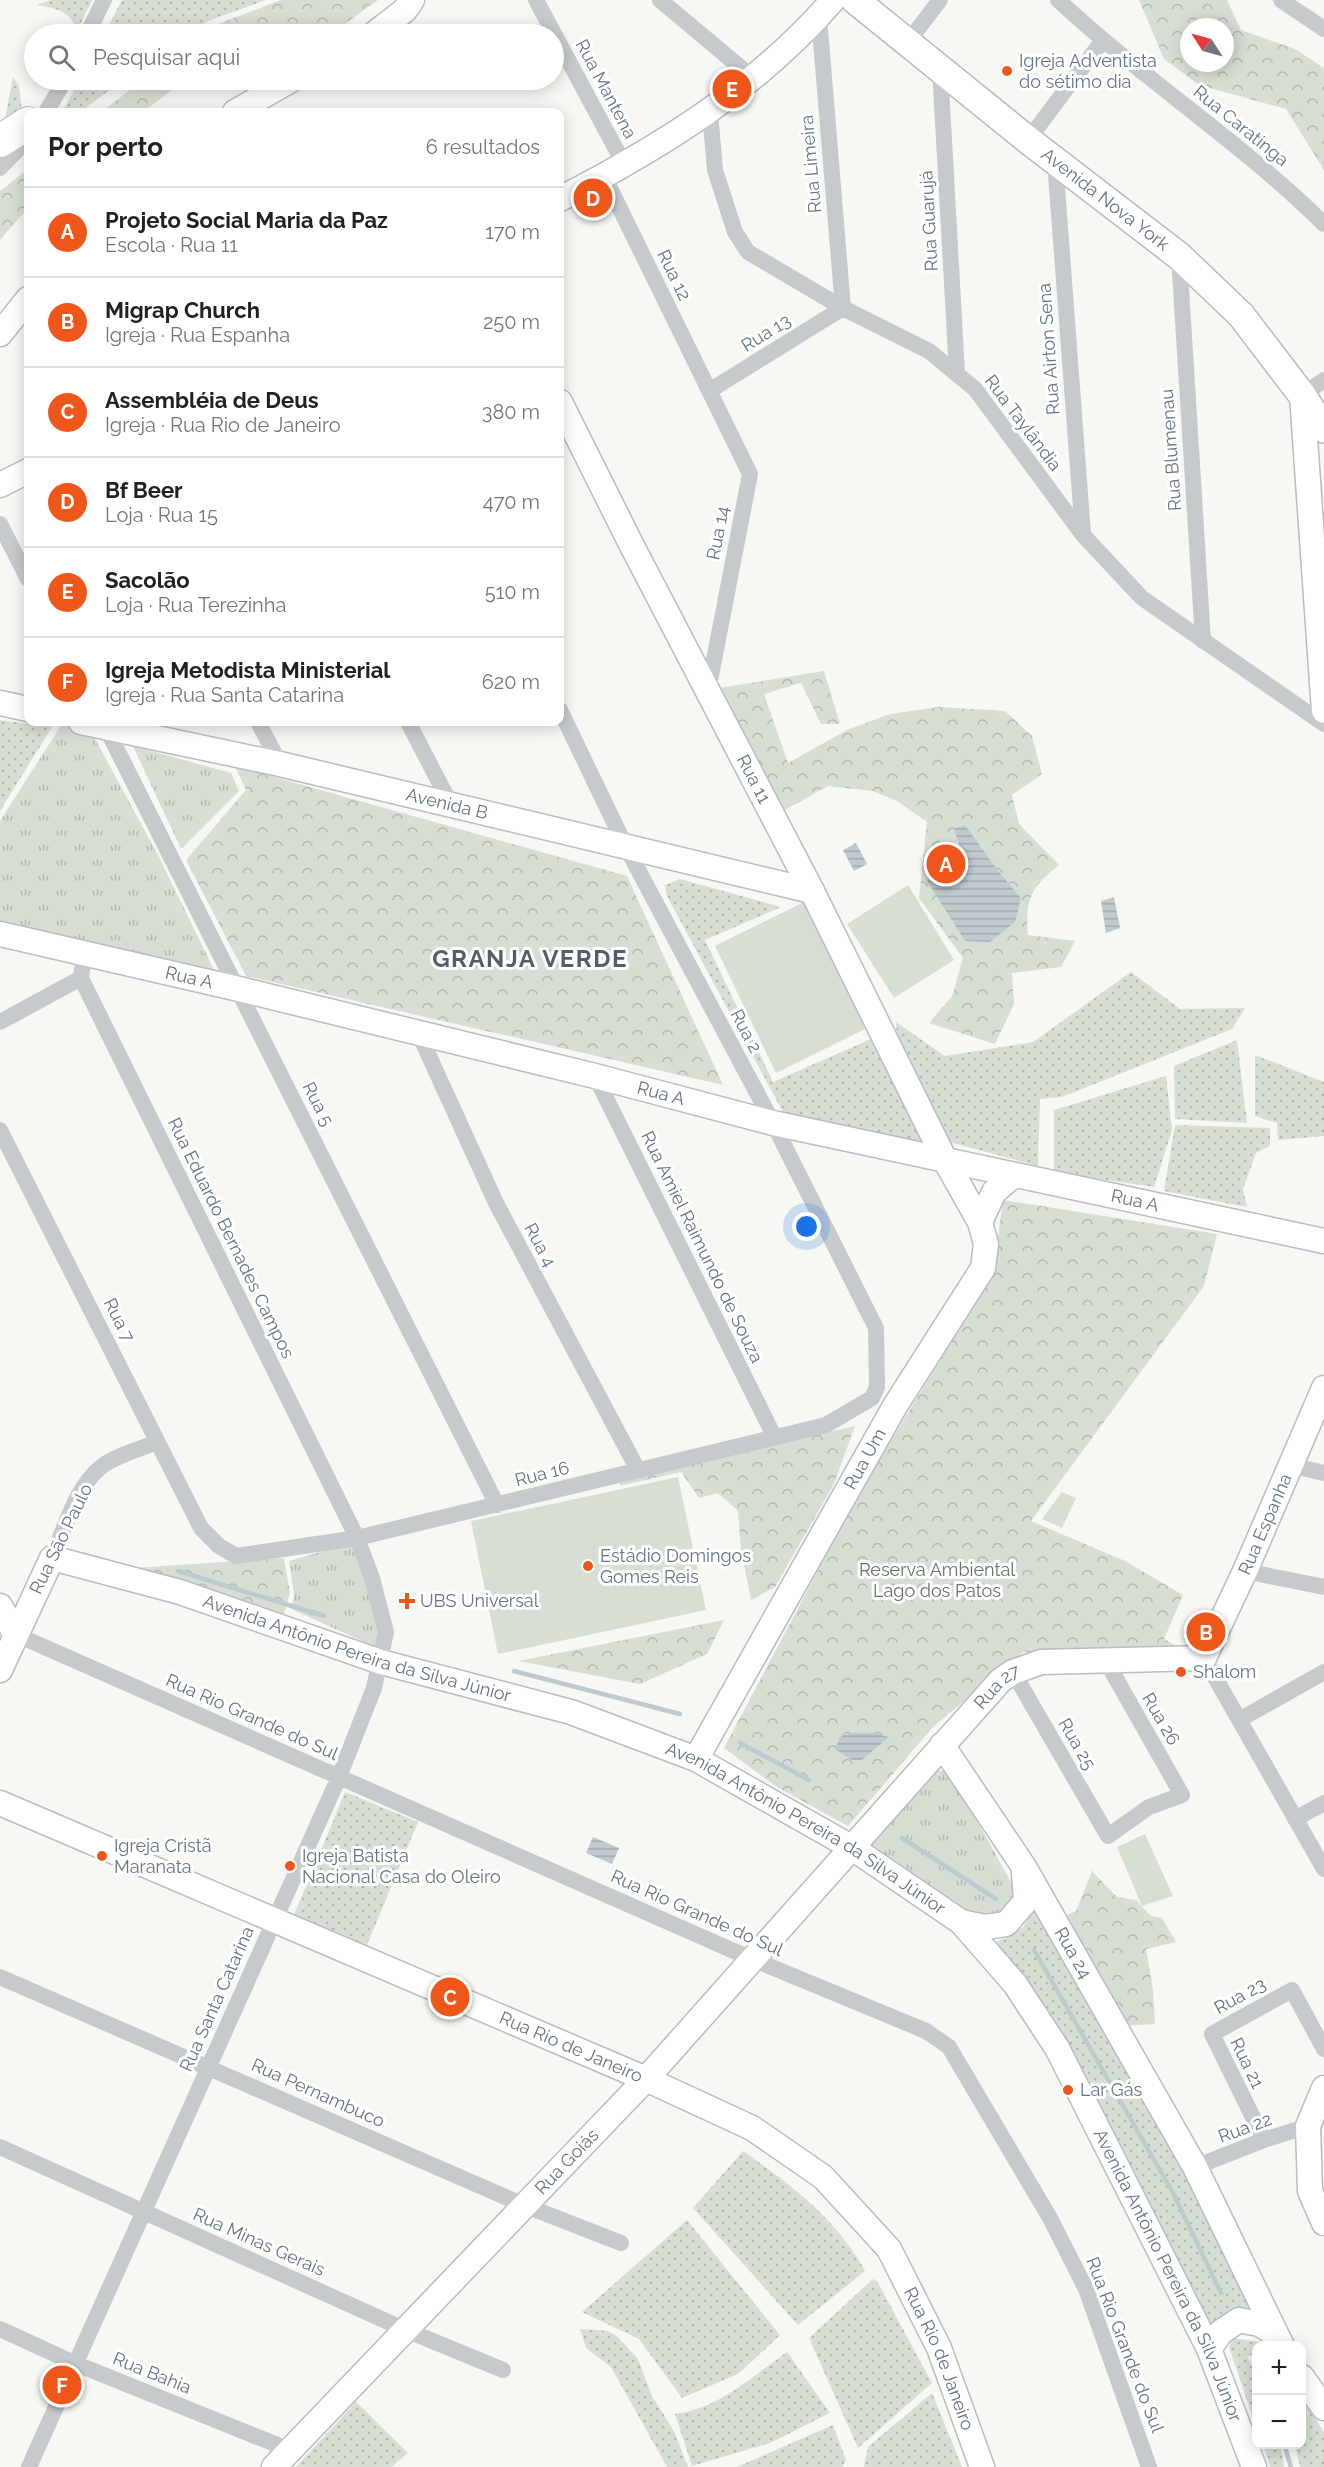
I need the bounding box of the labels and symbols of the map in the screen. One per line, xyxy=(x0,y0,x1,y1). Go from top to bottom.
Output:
north arrow xyxy=(1180,18,1234,72)
street label: Rua Mantena xyxy=(571,36,641,142)
place label: Igreja Adventista do sétimo dia xyxy=(1019,50,1157,92)
marker: Igreja Adventista do sétimo dia xyxy=(1000,64,1014,78)
pin: E xyxy=(712,66,752,112)
street label: Rua Caratinga xyxy=(1190,81,1293,170)
street label: Rua Limeira xyxy=(796,114,825,214)
street label: Avenida Nova York xyxy=(1038,143,1174,255)
street label: Rua Guarujá xyxy=(915,170,942,272)
pin: D xyxy=(574,176,612,220)
street label: Rua 12 xyxy=(653,246,696,304)
street label: Rua Airton Sena xyxy=(1033,282,1064,416)
street label: Rua 13 xyxy=(737,309,794,356)
street label: Rua Taylândia xyxy=(980,371,1066,475)
street label: Rua Blumenau xyxy=(1156,388,1185,512)
street label: Rua 14 xyxy=(702,504,733,562)
street label: Rua 11 xyxy=(733,751,776,807)
street label: Avenida B xyxy=(404,783,490,823)
pin: A xyxy=(926,842,966,886)
district label: GRANJA VERDE xyxy=(432,944,628,973)
street label: Rua A xyxy=(163,961,215,993)
street label: Rua 2 xyxy=(726,1005,767,1056)
street label: Rua A xyxy=(635,1077,687,1109)
street label: Rua 5 xyxy=(299,1078,338,1129)
street label: Rua Eduardo Bernades Campos xyxy=(164,1114,299,1362)
street label: Rua Amiel Raimundo de Souza xyxy=(637,1127,768,1366)
street label: Rua A xyxy=(1109,1185,1161,1215)
your location xyxy=(792,1212,821,1241)
street label: Rua 4 xyxy=(520,1219,561,1270)
street label: Rua 7 xyxy=(100,1294,139,1346)
street label: Rua Um xyxy=(839,1424,890,1493)
street label: Rua 16 xyxy=(513,1457,571,1490)
street label: Rua Espanha xyxy=(1234,1470,1296,1578)
street label: Rua São Paulo xyxy=(25,1480,96,1597)
place label: Estádio Domingos Gomes Reis xyxy=(600,1545,751,1587)
marker: Estádio Domingos Gomes Reis xyxy=(581,1559,595,1573)
park label: Reserva Ambiental Lago dos Patos xyxy=(859,1559,1015,1601)
street label: Avenida Antônio Pereira da Silva Júnior xyxy=(200,1590,514,1706)
place label: UBS Universal xyxy=(420,1590,539,1611)
marker: UBS Universal xyxy=(398,1592,416,1610)
pin: B xyxy=(1186,1610,1226,1654)
street label: Rua 27 xyxy=(969,1660,1022,1713)
place label: Shalom xyxy=(1193,1661,1256,1682)
marker: Shalom xyxy=(1174,1665,1188,1679)
street label: Rua Rio Grande do Sul xyxy=(163,1669,342,1764)
street label: Rua 26 xyxy=(1138,1689,1185,1749)
street label: Rua 25 xyxy=(1054,1714,1101,1773)
street label: Avenida Antônio Pereira da Silva Júnior xyxy=(663,1738,950,1919)
place label: Igreja Cristã Maranata xyxy=(114,1835,212,1877)
place label: Igreja Batista Nacional Casa do Oleiro xyxy=(302,1845,501,1887)
marker: Igreja Cristã Maranata xyxy=(95,1849,109,1863)
marker: Igreja Batista Nacional Casa do Oleiro xyxy=(283,1859,297,1873)
street label: Rua Rio Grande do Sul xyxy=(608,1865,787,1960)
street label: Rua Santa Catarina xyxy=(175,1923,258,2075)
street label: Rua 24 xyxy=(1050,1923,1097,1982)
street label: Rua 23 xyxy=(1210,1973,1269,2018)
pin: C xyxy=(430,1974,470,2020)
street label: Rua Rio de Janeiro xyxy=(496,2007,646,2086)
street label: Rua 21 xyxy=(1226,2034,1269,2092)
street label: Rua Pernambuco xyxy=(248,2054,388,2131)
place label: Lar Gás xyxy=(1080,2079,1142,2100)
marker: Lar Gás xyxy=(1061,2083,1075,2097)
street label: Rua 22 xyxy=(1215,2108,1274,2147)
street label: Rua Goiás xyxy=(530,2124,603,2198)
street label: Avenida Antônio Pereira da Silva Júnior xyxy=(1090,2125,1247,2425)
street label: Rua Minas Gerais xyxy=(190,2203,329,2280)
street label: Rua Rio Grande do Sul xyxy=(1082,2254,1169,2436)
street label: Rua Rio de Janeiro xyxy=(900,2283,979,2433)
street label: Rua Bahia xyxy=(110,2347,194,2398)
pin: F xyxy=(42,2362,82,2408)

